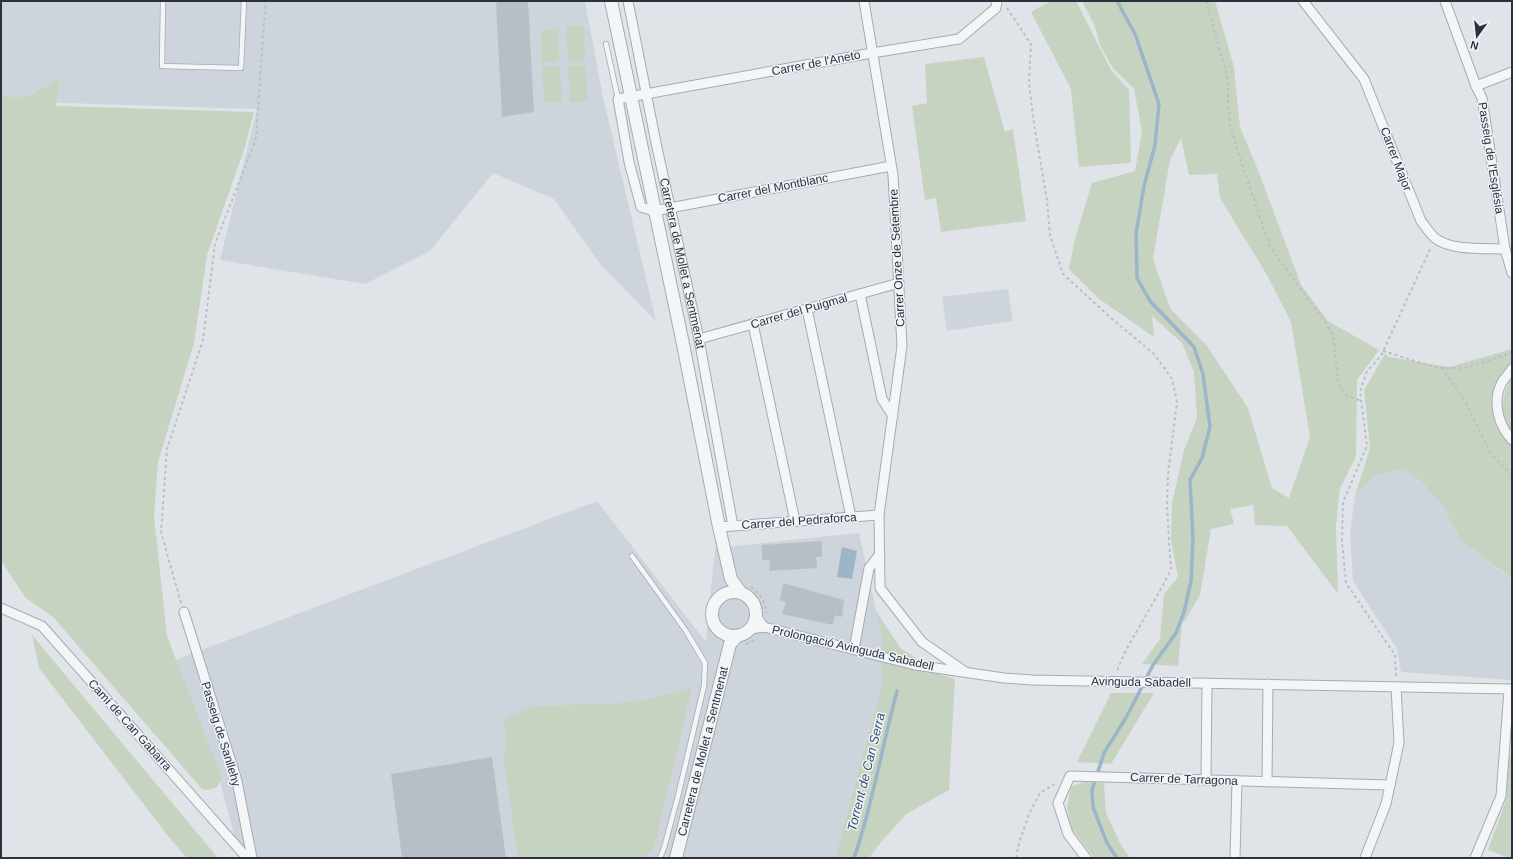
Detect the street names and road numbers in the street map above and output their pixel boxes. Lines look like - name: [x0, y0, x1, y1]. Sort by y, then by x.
- street label: Carrer de l'Aneto: [770, 47, 862, 78]
- street label: Passeig de l'Església: [1475, 101, 1507, 215]
- street label: Carrer Major: [1377, 125, 1415, 193]
- street label: Carrer del Montblanc: [717, 170, 829, 206]
- street label: Carretera de Mollet a Sentmenat: [657, 177, 708, 351]
- street label: Carrer Onze de Setembre: [886, 188, 908, 327]
- street label: Carrer del Puigmal: [749, 290, 849, 332]
- street label: Carrer del Pedraforca: [741, 510, 857, 532]
- street label: Prolongació Avinguda Sabadell: [771, 623, 935, 673]
- street label: Carretera de Mollet a Sentmenat: [675, 664, 731, 838]
- street label: Avinguda Sabadell: [1091, 674, 1191, 690]
- street label: Camí de Can Gabarra: [85, 676, 175, 774]
- street label: Passeig de Sanllehy: [198, 680, 244, 788]
- street label: Carrer de Tarragona: [1130, 770, 1238, 788]

